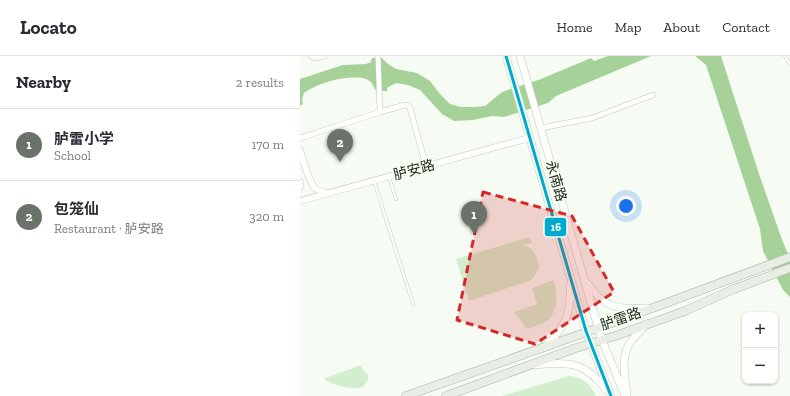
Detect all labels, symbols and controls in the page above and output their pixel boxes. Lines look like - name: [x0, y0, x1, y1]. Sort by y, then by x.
- text: Locato: [20, 16, 77, 39]
- text: Home: [557, 19, 593, 36]
- text: Map: [615, 19, 641, 36]
- text: About: [663, 19, 700, 36]
- text: Contact: [722, 19, 770, 36]
- text: Nearby: [16, 72, 71, 92]
- text: 2 results: [236, 75, 284, 90]
- pin: 2: [327, 129, 353, 162]
- text: 胪雷小学: [54, 130, 114, 148]
- text: 1: [26, 137, 32, 152]
- text: 170 m: [251, 137, 284, 152]
- text: School: [54, 148, 91, 163]
- street label: 胪安路: [392, 156, 436, 184]
- street label: 永南路: [542, 158, 570, 204]
- your location: [616, 196, 636, 216]
- text: 包笼仙: [54, 200, 99, 218]
- pin: 1: [461, 201, 487, 234]
- text: 2: [26, 209, 32, 224]
- text: 320 m: [249, 209, 284, 224]
- line badge: 16: [544, 217, 567, 237]
- text: Restaurant · 胪安路: [54, 221, 164, 236]
- text: 16: [551, 221, 561, 234]
- street label: 胪雷路: [598, 304, 644, 334]
- map controls: [742, 312, 778, 384]
- button: +: [742, 312, 778, 348]
- button: −: [742, 348, 778, 384]

